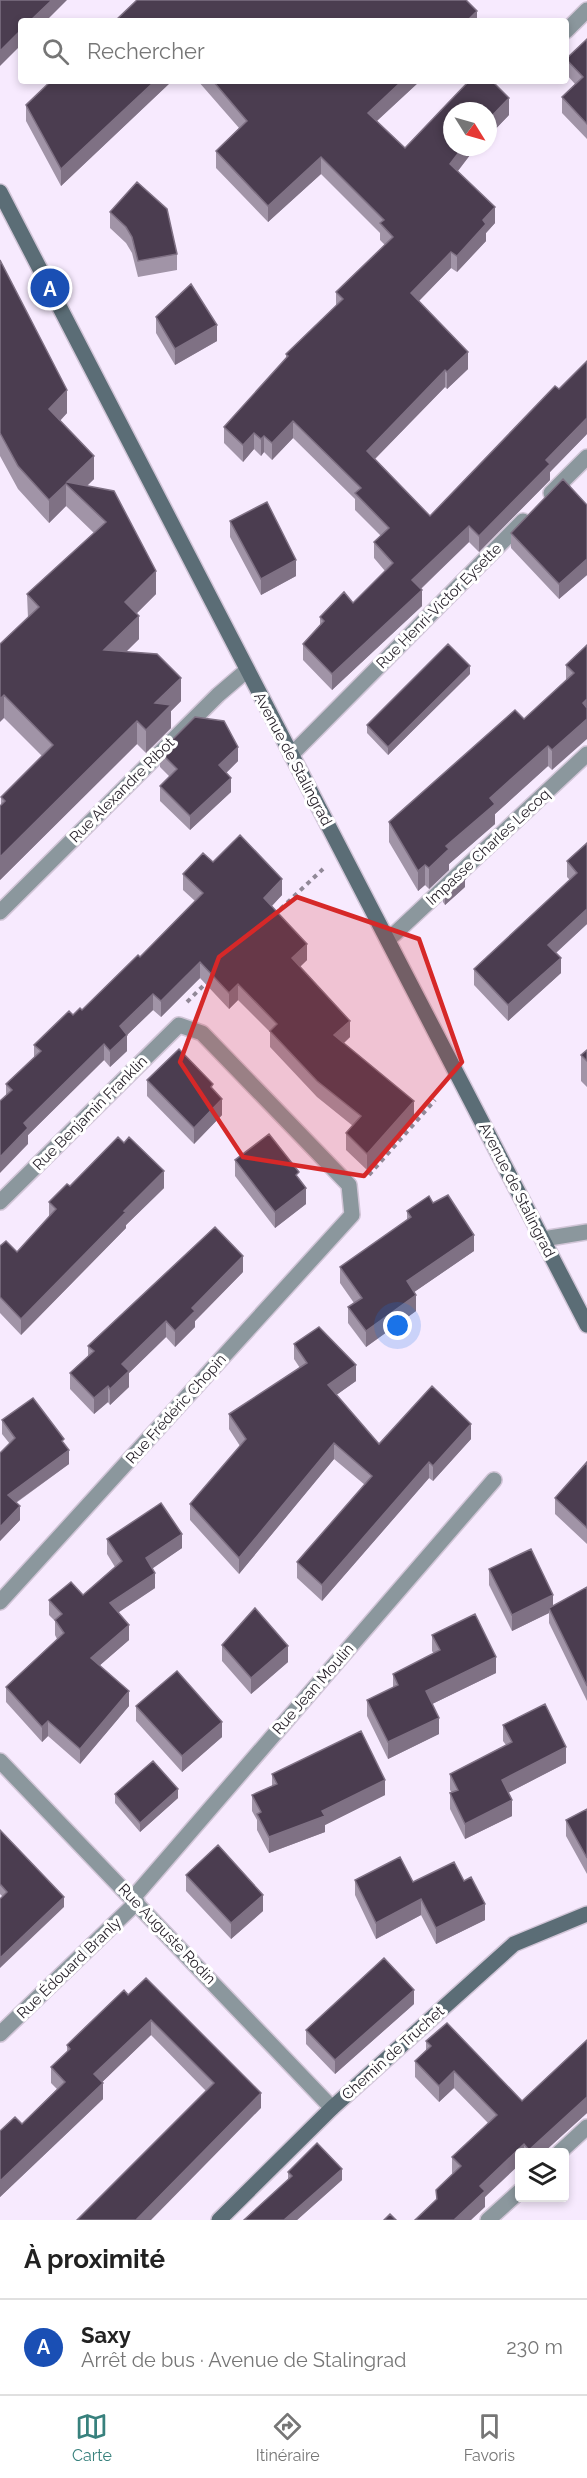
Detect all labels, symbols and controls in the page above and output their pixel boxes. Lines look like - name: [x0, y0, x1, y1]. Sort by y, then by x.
- search box: [18, 18, 569, 84]
- icon: search: [39, 35, 72, 68]
- text: Rechercher: [87, 38, 205, 64]
- north arrow: [443, 102, 497, 156]
- pin: A: [31, 266, 70, 310]
- street label: Rue Henri-Victor Eysette: [373, 539, 506, 672]
- street label: Avenue de Stalingrad: [250, 689, 336, 829]
- street label: Rue Alexandre Ribot: [66, 734, 178, 846]
- street label: Impasse Charles Lecoq: [423, 785, 553, 909]
- street label: Rue Benjamin Franklin: [29, 1052, 151, 1174]
- street label: Avenue de Stalingrad: [475, 1120, 559, 1260]
- your location: [383, 1311, 412, 1340]
- street label: Rue Frédéric Chopin: [122, 1350, 230, 1468]
- street label: Rue Jean Moulin: [269, 1640, 357, 1738]
- street label: Rue Auguste Rodin: [115, 1880, 219, 1988]
- street label: Rue Édouard Branly: [13, 1914, 125, 2022]
- street label: Chemin de Truchet: [338, 2002, 448, 2104]
- map controls: [515, 2148, 569, 2202]
- button: layers: [515, 2148, 569, 2202]
- text: À proximité: [24, 2244, 165, 2274]
- text: Saxy: [81, 2322, 131, 2348]
- text: A: [37, 2335, 50, 2359]
- text: 230 m: [506, 2335, 563, 2359]
- text: Arrêt de bus · Avenue de Stalingrad: [81, 2348, 406, 2372]
- tab: Carte: [72, 2410, 112, 2465]
- tab: Itinéraire: [256, 2410, 320, 2465]
- tab: Favoris: [464, 2410, 515, 2465]

